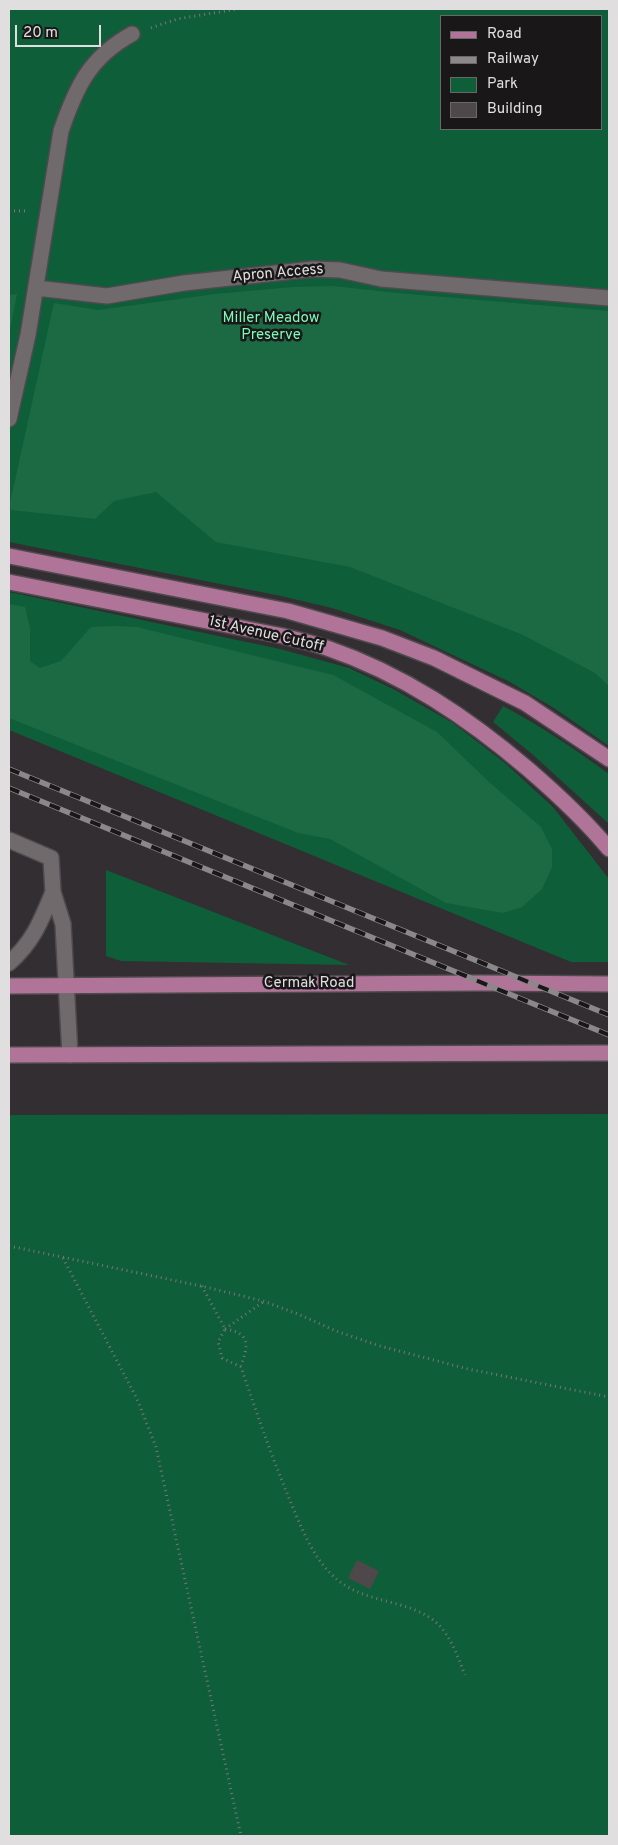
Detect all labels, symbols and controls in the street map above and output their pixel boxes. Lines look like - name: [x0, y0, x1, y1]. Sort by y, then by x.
- scale bar: [18, 15, 104, 47]
- legend: [440, 15, 603, 130]
- text: 20 m: [23, 24, 58, 43]
- text: Road: [487, 25, 522, 44]
- text: Railway: [487, 50, 539, 69]
- text: Park: [487, 75, 518, 94]
- text: Building: [487, 100, 542, 119]
- street label: Apron Access: [232, 261, 324, 287]
- park label: Miller Meadow Preserve: [223, 310, 319, 345]
- street label: 1st Avenue Cutoff: [207, 613, 325, 657]
- street label: Cermak Road: [264, 975, 354, 993]

